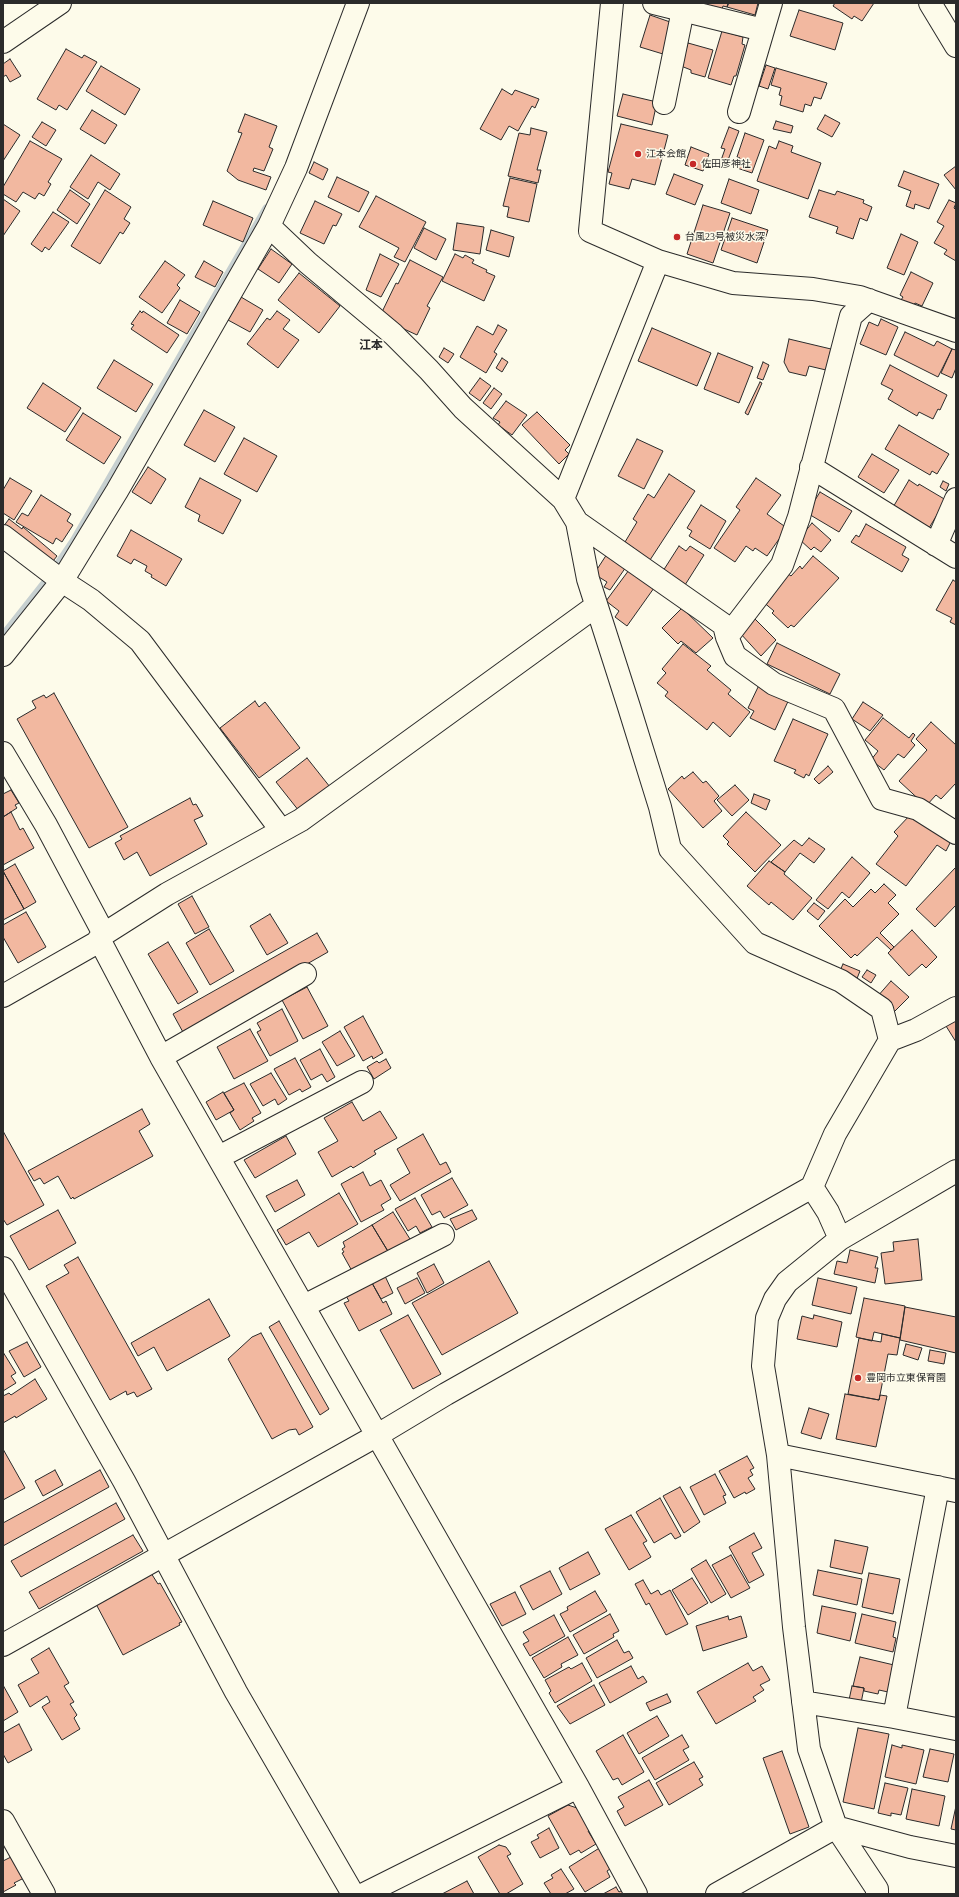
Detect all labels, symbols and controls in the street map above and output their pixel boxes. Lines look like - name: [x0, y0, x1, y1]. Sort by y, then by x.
- place label: 江本会館: [646, 148, 686, 160]
- marker: 江本会館: [633, 149, 643, 159]
- place label: 佐田彦神社: [701, 158, 751, 170]
- marker: 佐田彦神社: [688, 159, 698, 169]
- place label: 台風23号被災水深: [685, 231, 765, 243]
- marker: 台風23号被災水深: [672, 232, 682, 242]
- district label: 江本: [359, 339, 383, 353]
- place label: 豊岡市立東保育園: [866, 1372, 946, 1384]
- marker: 豊岡市立東保育園: [853, 1373, 863, 1383]

